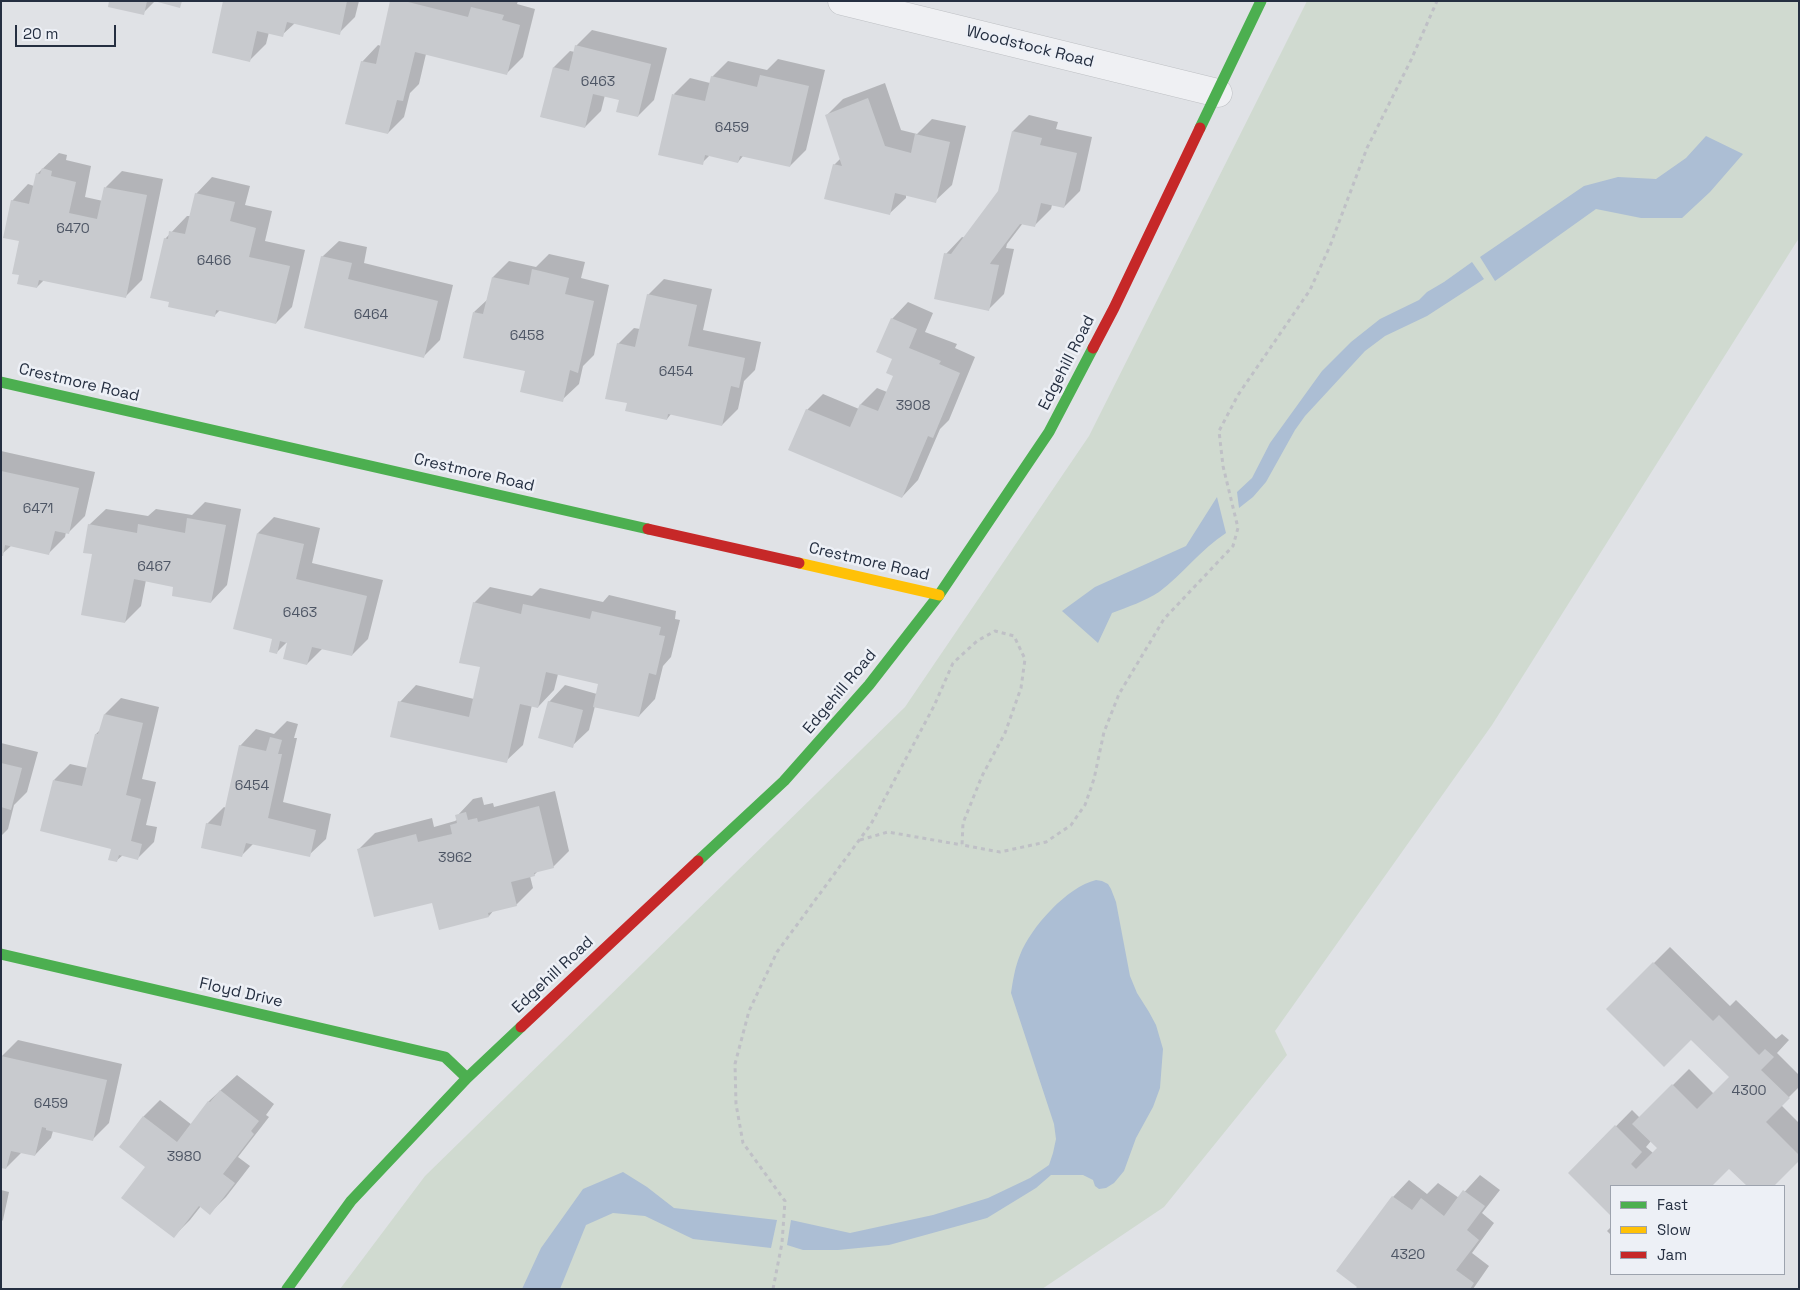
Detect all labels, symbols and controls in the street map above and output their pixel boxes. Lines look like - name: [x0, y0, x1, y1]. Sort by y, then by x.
- scale bar: [18, 15, 119, 47]
- street label: Woodstock Road: [964, 22, 1096, 72]
- text: 20 m: [23, 24, 58, 43]
- house number: 6463: [581, 74, 615, 90]
- house number: 6459: [715, 120, 749, 136]
- house number: 6470: [56, 221, 90, 237]
- house number: 6466: [197, 253, 231, 269]
- house number: 6464: [354, 307, 388, 323]
- street label: Edgehill Road: [1035, 312, 1099, 414]
- house number: 6458: [510, 328, 544, 344]
- street label: Crestmore Road: [17, 360, 141, 406]
- house number: 6454: [659, 364, 693, 380]
- house number: 3908: [896, 398, 930, 414]
- street label: Crestmore Road: [412, 450, 536, 496]
- house number: 6471: [23, 501, 53, 517]
- street label: Crestmore Road: [807, 539, 931, 585]
- house number: 6467: [137, 559, 171, 575]
- house number: 6463: [283, 605, 317, 621]
- street label: Edgehill Road: [799, 646, 881, 738]
- house number: 6454: [235, 778, 269, 794]
- house number: 3962: [438, 850, 472, 866]
- street label: Edgehill Road: [508, 933, 598, 1017]
- street label: Floyd Drive: [197, 974, 285, 1012]
- house number: 4300: [1731, 1083, 1767, 1099]
- house number: 6459: [34, 1096, 68, 1112]
- house number: 3980: [167, 1149, 201, 1165]
- legend: [1610, 1185, 1785, 1275]
- text: Fast: [1657, 1195, 1688, 1214]
- text: Slow: [1657, 1220, 1691, 1239]
- text: Jam: [1657, 1245, 1687, 1264]
- house number: 4320: [1391, 1247, 1425, 1263]

